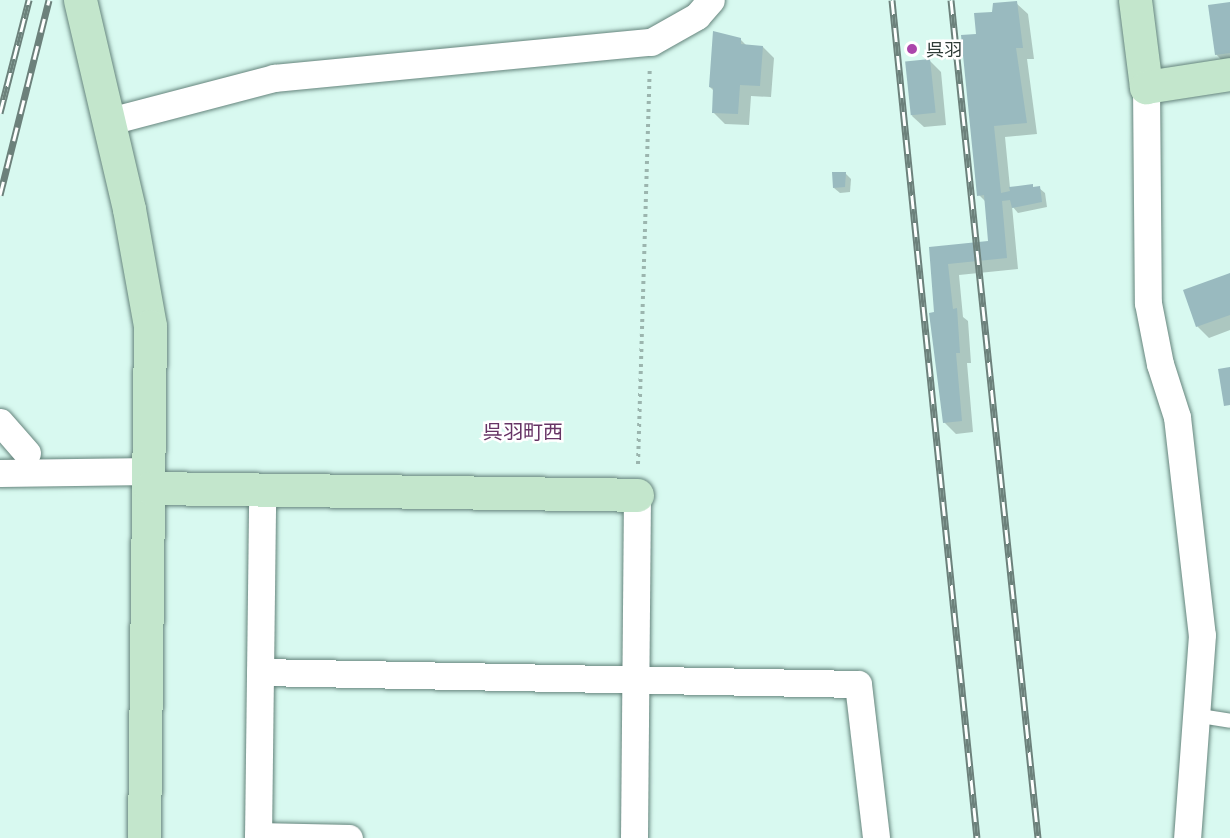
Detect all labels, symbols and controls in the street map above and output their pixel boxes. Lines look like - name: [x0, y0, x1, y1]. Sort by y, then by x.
- place label: 呉羽: [926, 38, 962, 60]
- marker: 呉羽: [903, 40, 921, 58]
- district label: 呉羽町西: [483, 419, 563, 443]

